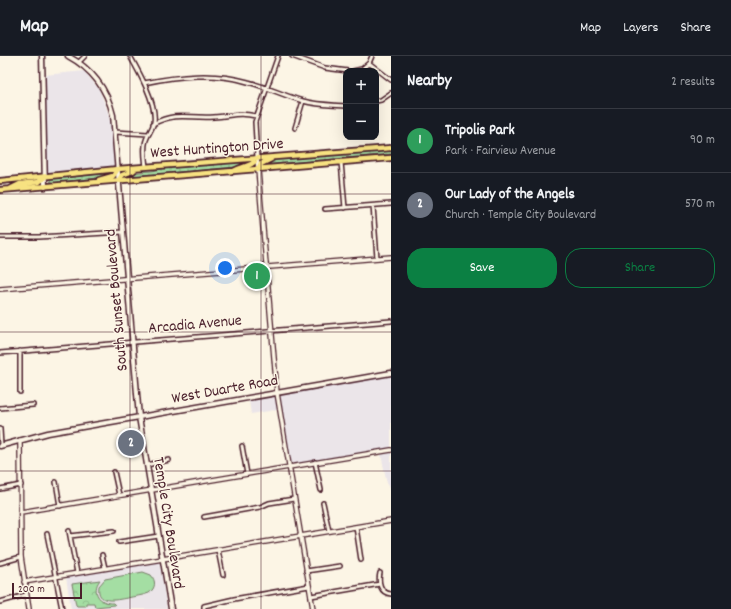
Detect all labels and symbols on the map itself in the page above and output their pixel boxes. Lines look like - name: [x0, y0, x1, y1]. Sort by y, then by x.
- street label: West Huntington Drive: [150, 133, 284, 165]
- street label: South Sunset Boulevard: [99, 228, 135, 372]
- your location: [215, 258, 235, 278]
- pin: 1: [244, 261, 270, 291]
- street label: Arcadia Avenue: [147, 309, 243, 341]
- street label: West Duarte Road: [170, 369, 280, 411]
- pin: 2: [118, 428, 144, 458]
- street label: Temple City Boulevard: [146, 455, 190, 591]
- scale bar: [12, 581, 82, 600]

